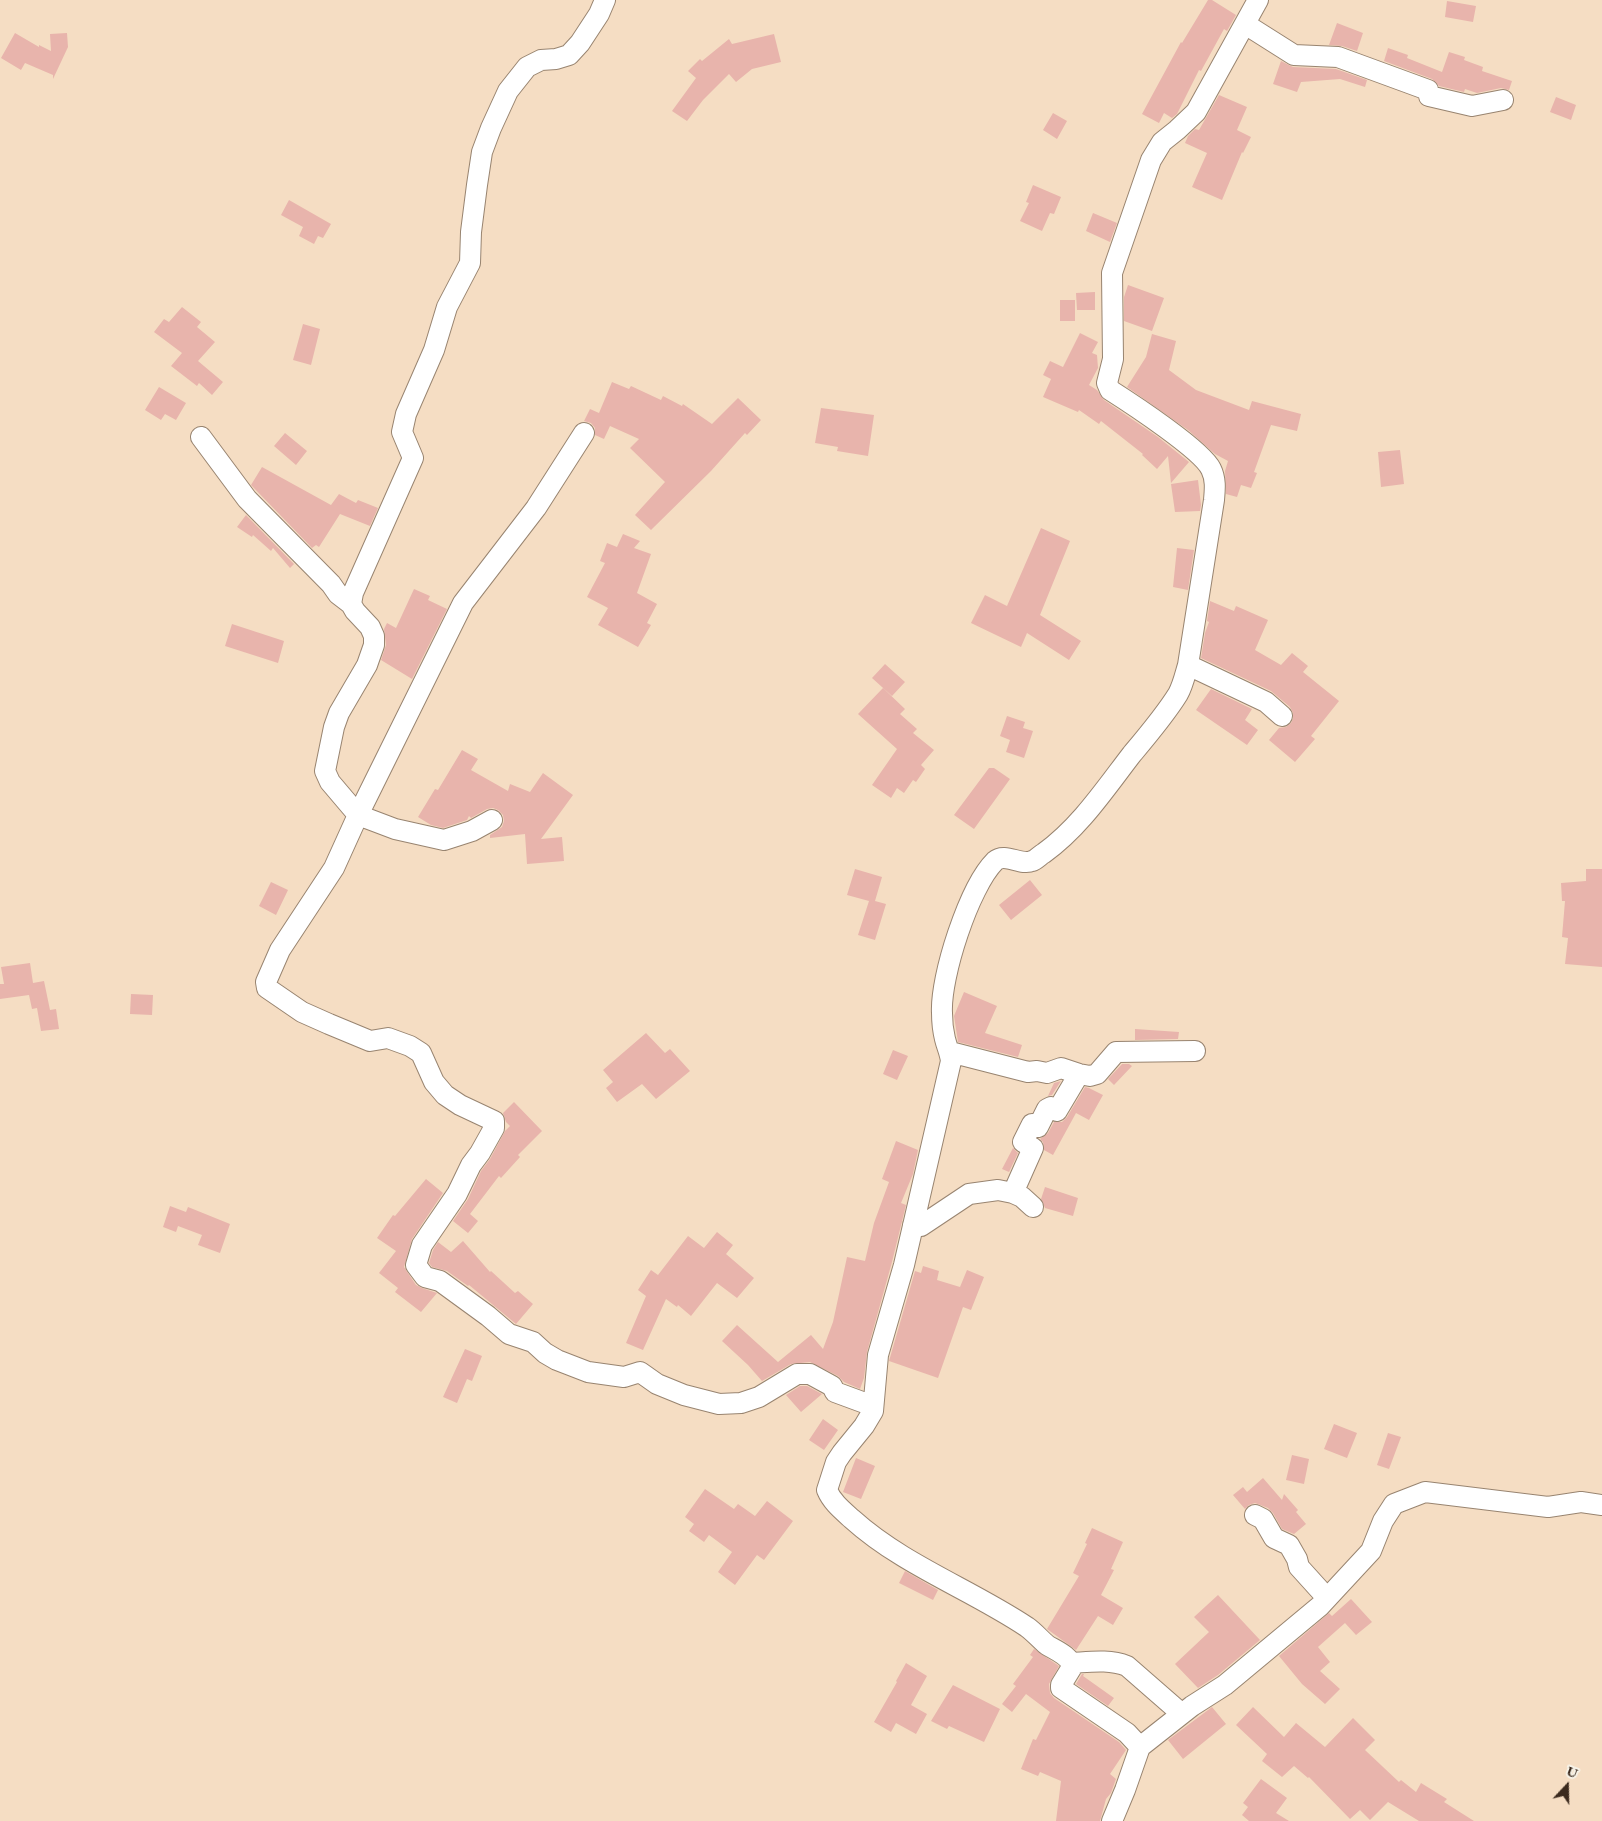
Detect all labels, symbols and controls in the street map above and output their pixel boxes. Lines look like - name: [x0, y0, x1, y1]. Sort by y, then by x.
- north arrow: [1542, 1761, 1592, 1811]
- text: U: [1564, 1762, 1580, 1782]

